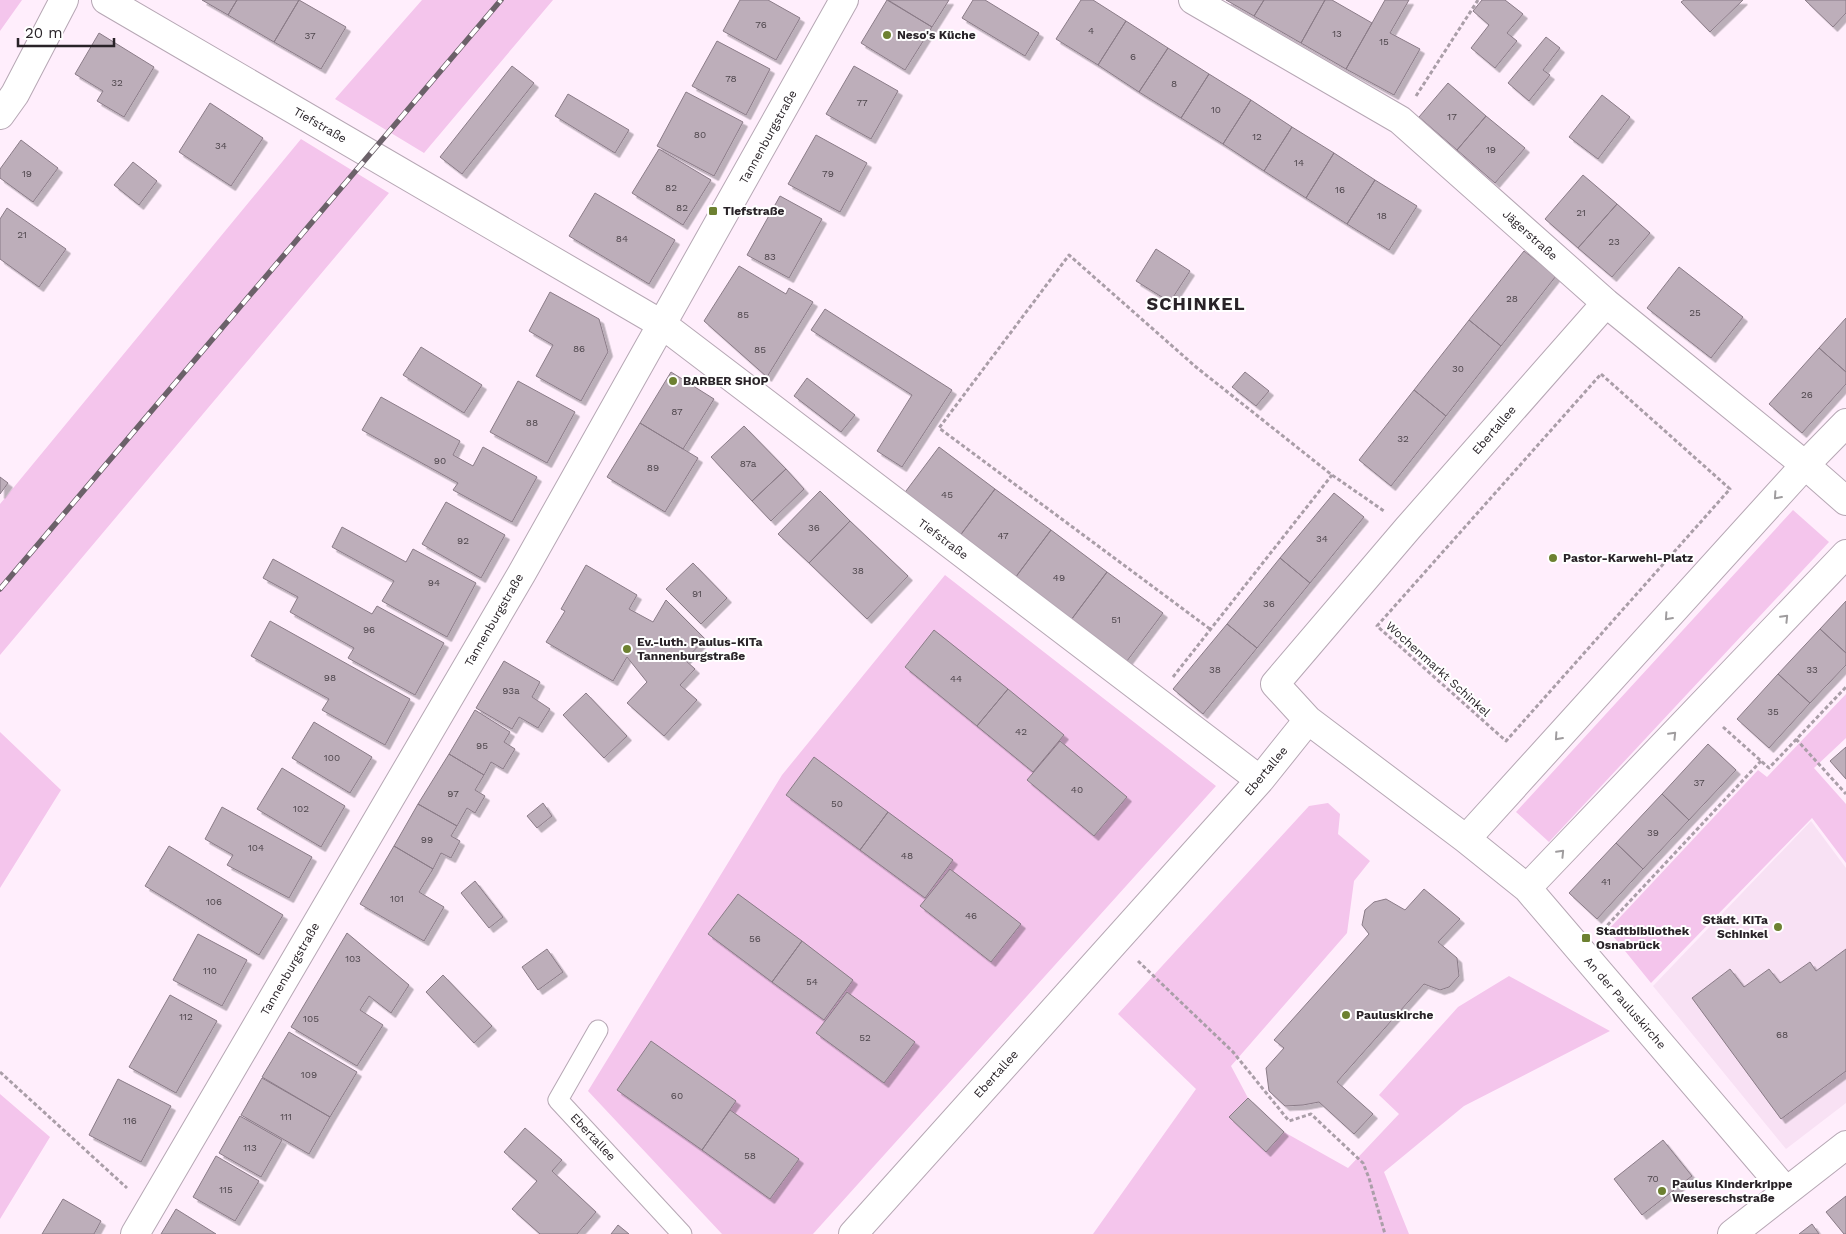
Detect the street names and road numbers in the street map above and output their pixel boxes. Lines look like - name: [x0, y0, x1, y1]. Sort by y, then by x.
- street label: Tannenburgstraße: [736, 88, 800, 186]
- street label: Tiefstraße: [291, 104, 349, 146]
- street label: Jägerstraße: [1500, 207, 1560, 263]
- street label: Ebertallee: [1469, 403, 1519, 457]
- street label: Tiefstraße: [915, 516, 971, 562]
- street label: Tannenburgstraße: [462, 571, 526, 669]
- street label: Wochenmarkt Schinkel: [1383, 618, 1493, 720]
- street label: Ebertallee: [1241, 744, 1291, 798]
- street label: Tannenburgstraße: [258, 920, 322, 1018]
- street label: An der Pauluskirche: [1581, 954, 1669, 1052]
- street label: Ebertallee: [971, 1047, 1021, 1101]
- street label: Ebertallee: [568, 1110, 619, 1164]

